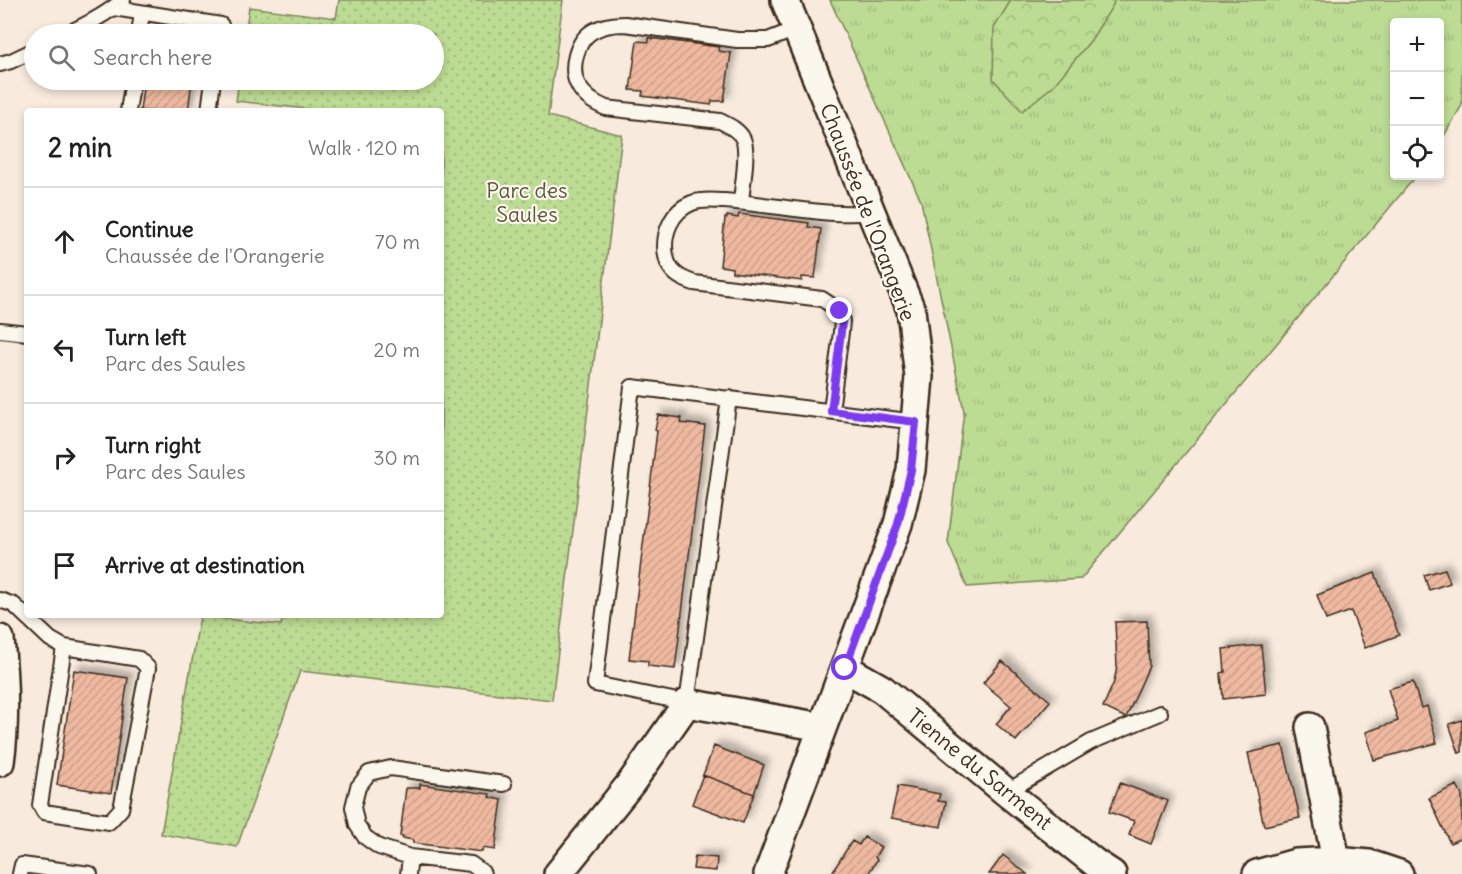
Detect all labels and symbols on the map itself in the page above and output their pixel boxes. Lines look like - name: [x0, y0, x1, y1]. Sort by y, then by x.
- street label: Chaussée de l'Orangerie: [814, 100, 922, 324]
- park label: Parc des Saules: [486, 177, 568, 228]
- route end: [826, 297, 852, 323]
- route start: [831, 654, 857, 680]
- street label: Tienne du Sarment: [902, 702, 1058, 836]

